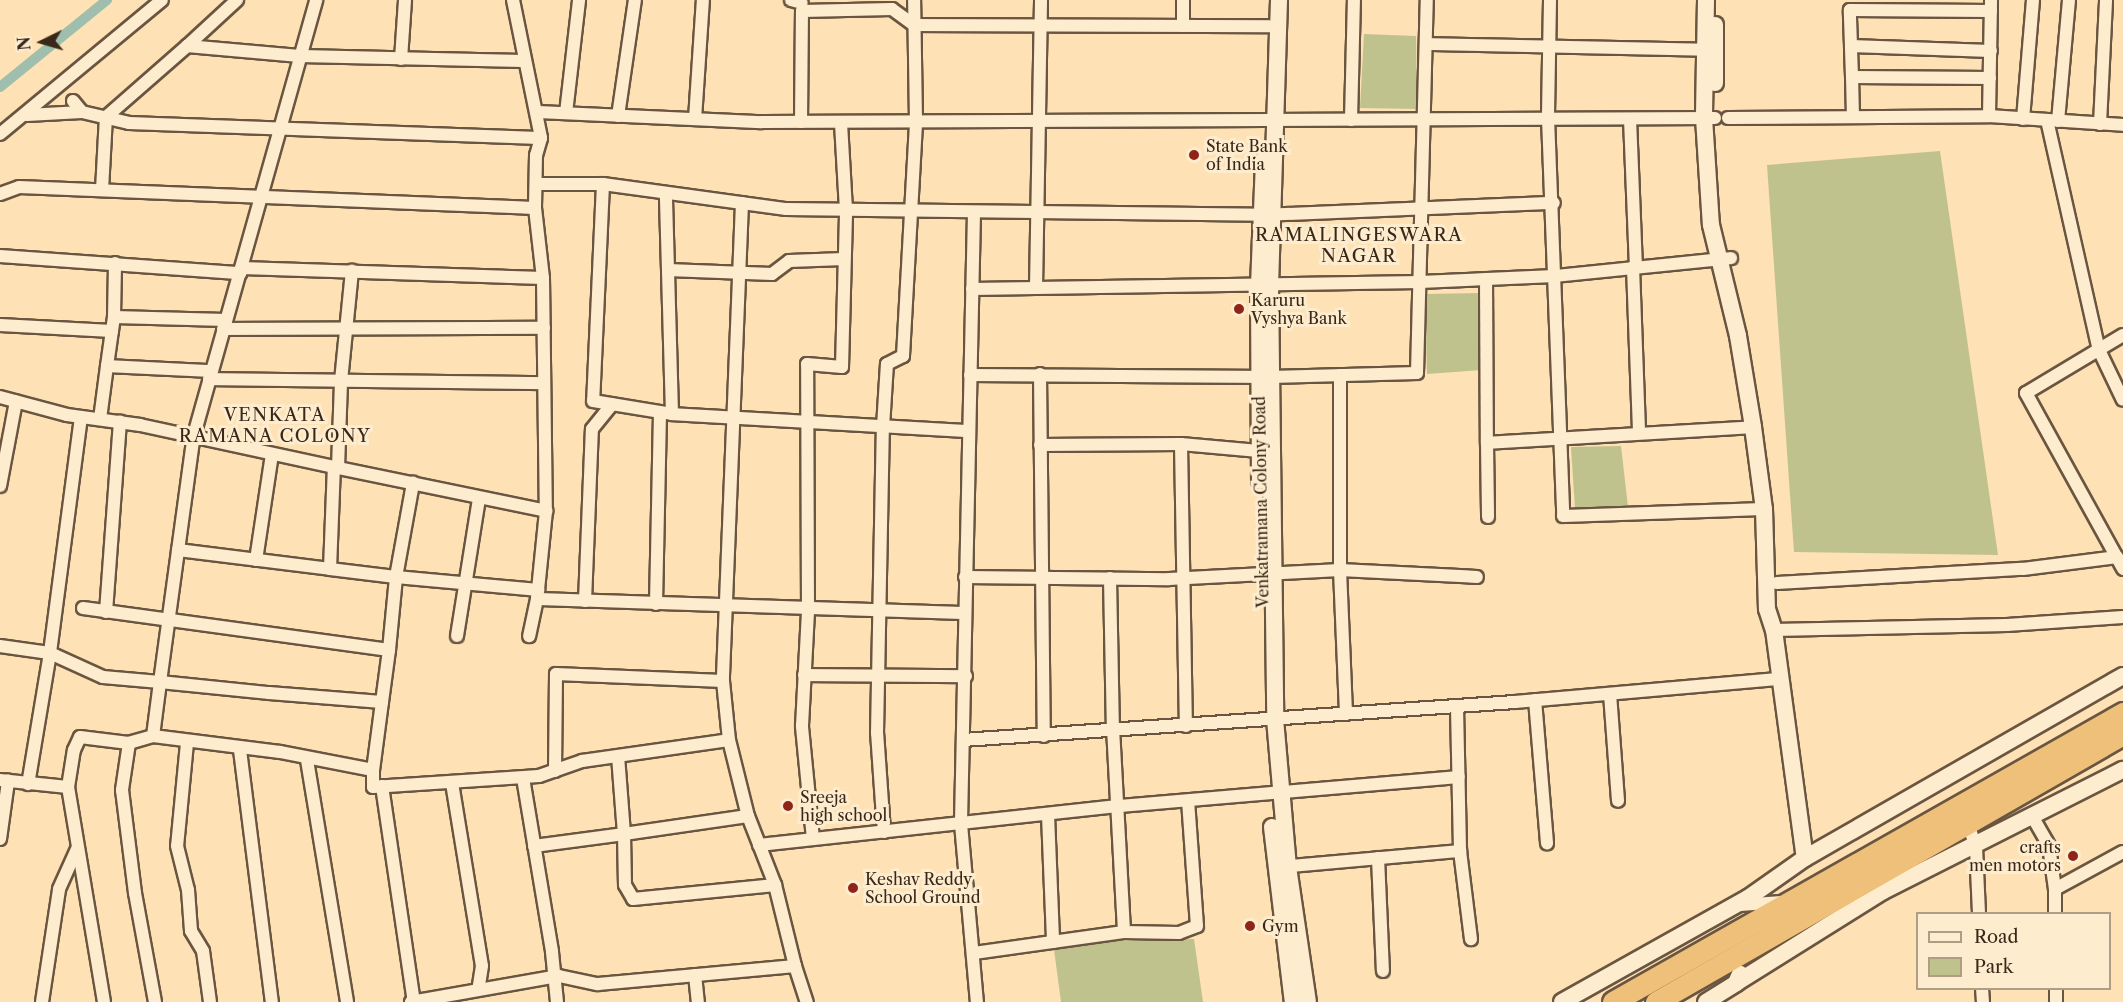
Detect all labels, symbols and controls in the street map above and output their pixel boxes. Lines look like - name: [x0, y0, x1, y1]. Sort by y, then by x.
- north arrow: [12, 12, 72, 72]
- text: N: [14, 36, 35, 51]
- place label: State Bank of India: [1206, 136, 1287, 174]
- marker: State Bank of India: [1187, 148, 1201, 162]
- district label: RAMALINGESWARA NAGAR: [1255, 225, 1463, 268]
- place label: Karuru Vyshya Bank: [1251, 290, 1347, 328]
- marker: Karuru Vyshya Bank: [1232, 302, 1246, 316]
- street label: Venkatramana Colony Road: [1250, 396, 1272, 608]
- district label: VENKATA RAMANA COLONY: [178, 405, 372, 448]
- place label: Sreeja high school: [800, 787, 887, 825]
- marker: Sreeja high school: [781, 799, 795, 813]
- place label: crafts men motors: [1969, 837, 2061, 875]
- marker: crafts men motors: [2066, 849, 2080, 863]
- place label: Keshav Reddy School Ground: [865, 869, 980, 907]
- marker: Keshav Reddy School Ground: [846, 881, 860, 895]
- legend: [1916, 912, 2111, 990]
- place label: Gym: [1262, 916, 1299, 936]
- marker: Gym: [1243, 919, 1257, 933]
- text: Road: [1974, 926, 2019, 948]
- text: Park: [1974, 956, 2013, 978]

